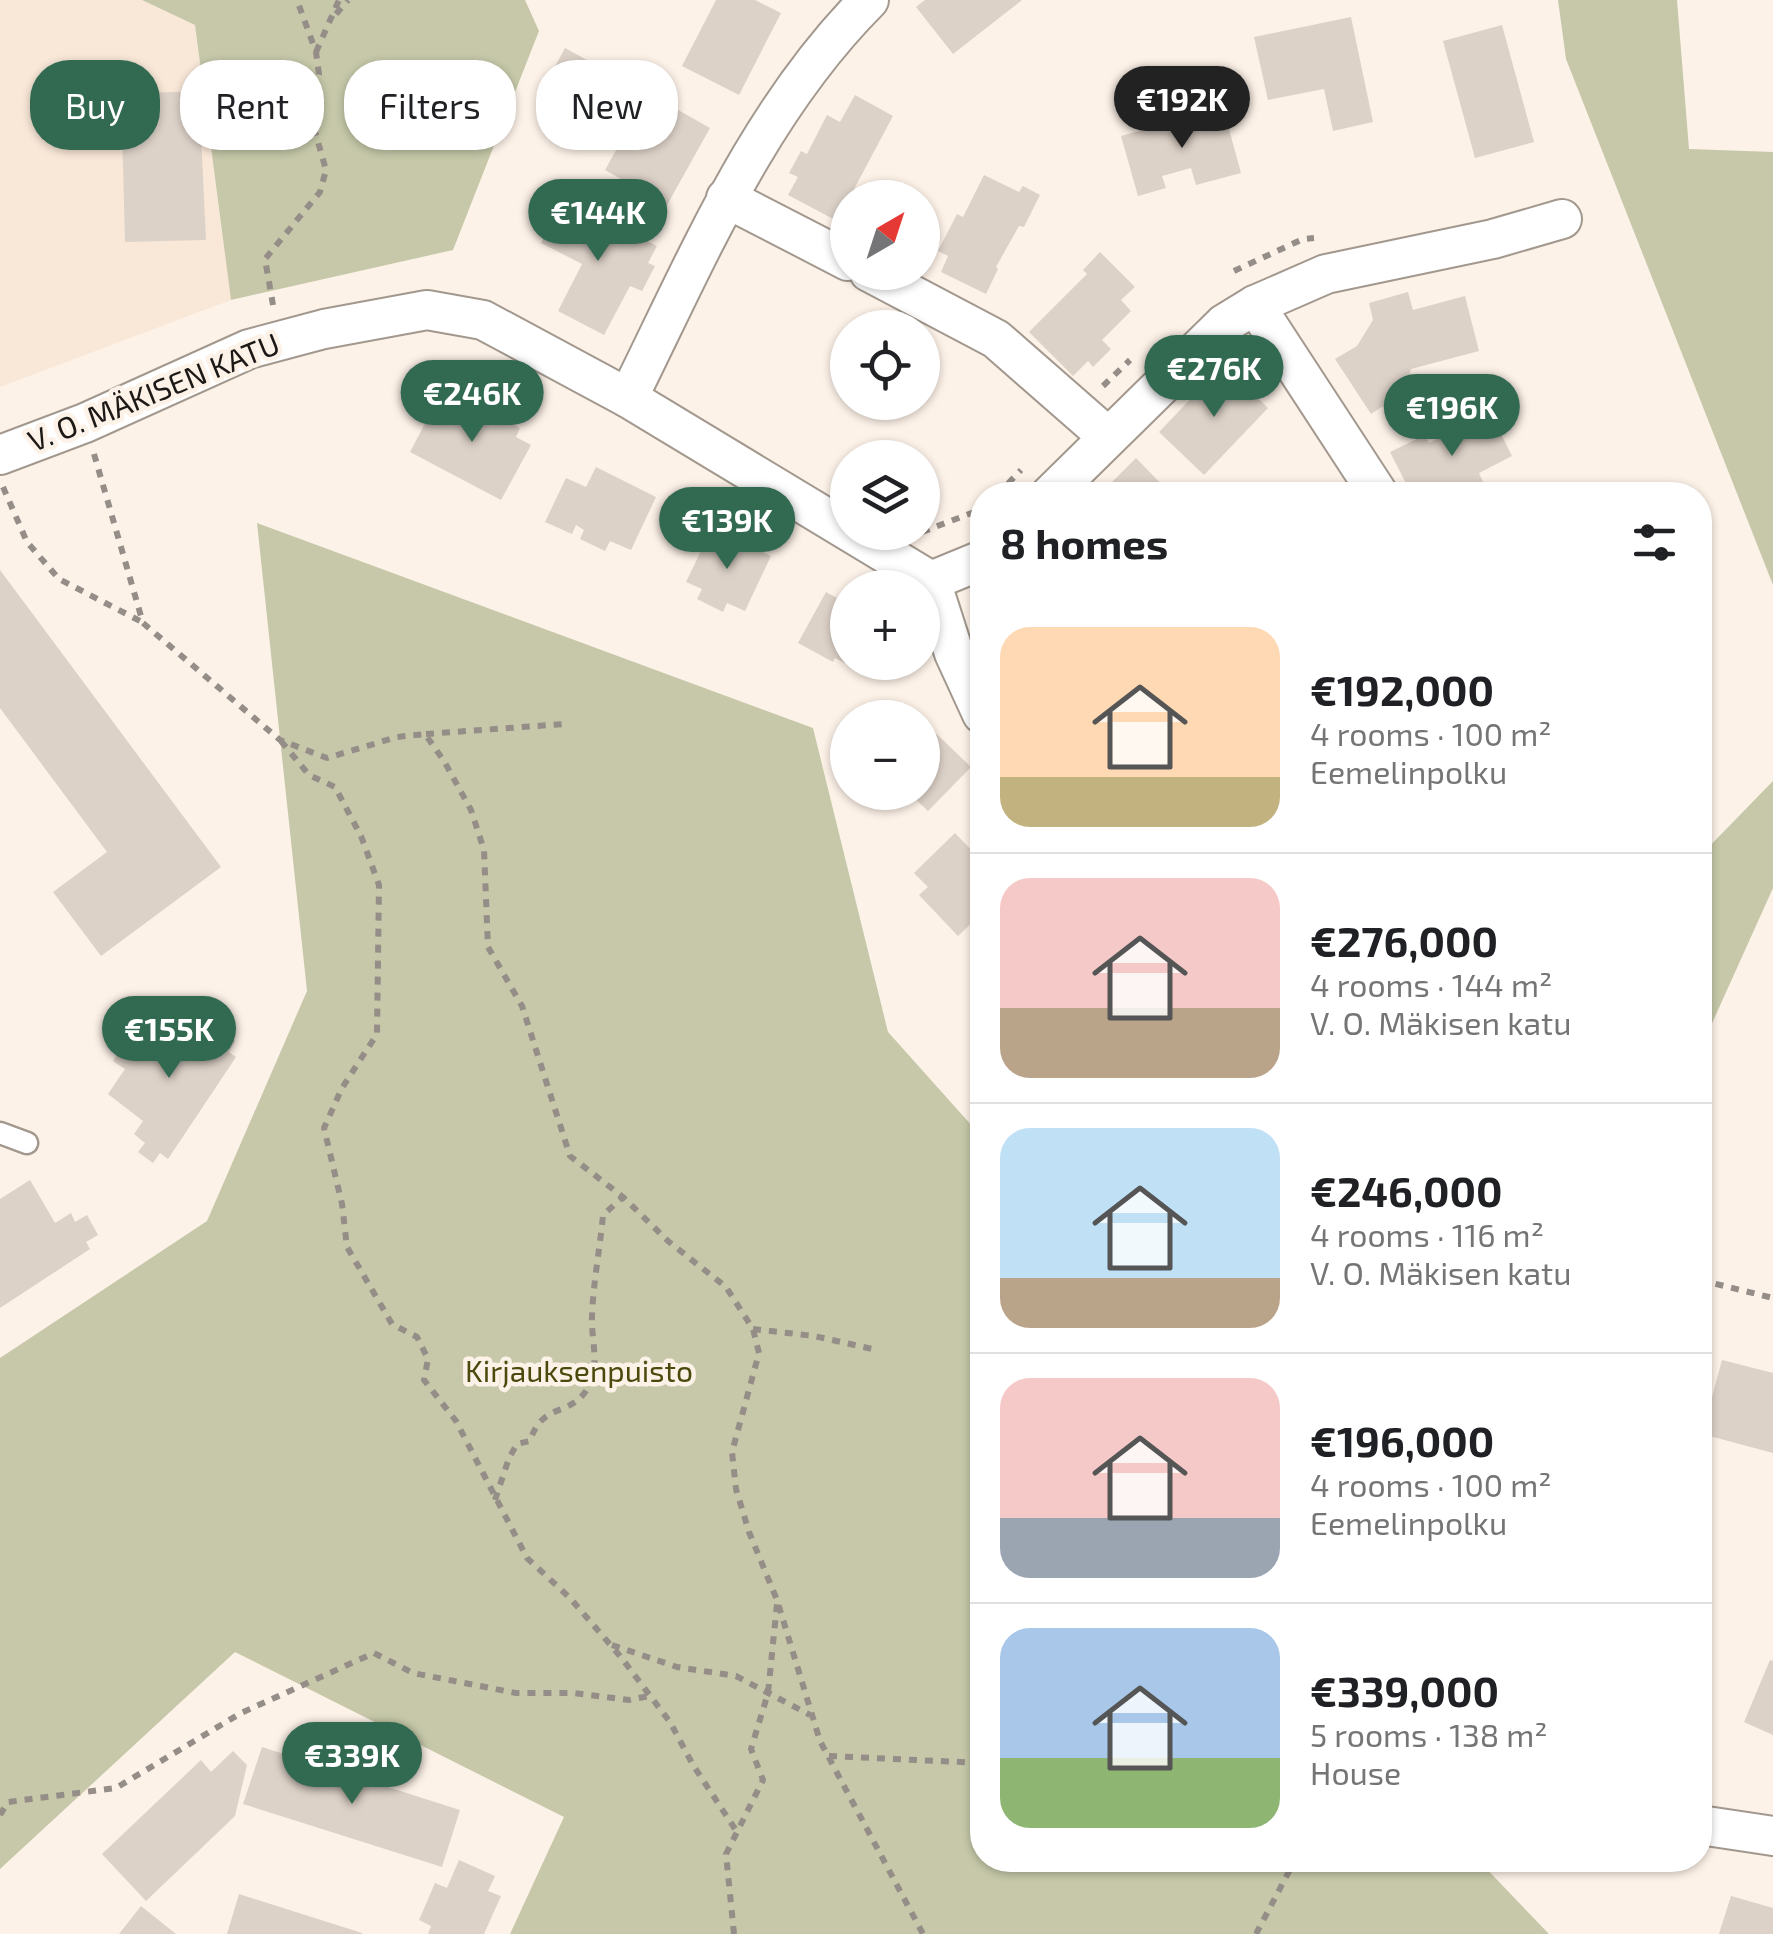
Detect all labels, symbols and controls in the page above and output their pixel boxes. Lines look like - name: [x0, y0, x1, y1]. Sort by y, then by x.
- chip: Buy: [30, 60, 160, 150]
- chip: Rent: [180, 60, 324, 150]
- chip: Filters: [344, 60, 516, 150]
- chip: New: [536, 60, 678, 150]
- pin: €192K: [1112, 66, 1252, 151]
- text: €192K: [1136, 79, 1228, 117]
- pin: €144K: [528, 179, 668, 264]
- north arrow: [830, 180, 940, 290]
- map controls: [830, 180, 940, 810]
- text: €144K: [550, 192, 646, 230]
- button: locate: [830, 310, 940, 420]
- street label: V. O. MÄKISEN KATU: [22, 324, 284, 458]
- pin: €276K: [1144, 335, 1284, 420]
- text: €276K: [1166, 348, 1262, 386]
- pin: €246K: [402, 360, 542, 445]
- text: €246K: [423, 373, 521, 411]
- pin: €196K: [1382, 374, 1522, 459]
- text: €196K: [1406, 387, 1498, 425]
- button: layers: [830, 440, 940, 550]
- pin: €139K: [657, 487, 797, 572]
- text: €139K: [681, 500, 773, 538]
- icon: filters: [1627, 515, 1682, 570]
- text: 8 homes: [1000, 517, 1168, 567]
- button: +: [830, 570, 940, 680]
- text: €192,000: [1310, 664, 1494, 714]
- icon: home: [1080, 667, 1200, 787]
- button: −: [830, 700, 940, 810]
- text: 4 rooms · 100 m²: [1310, 714, 1551, 752]
- text: Eemelinpolku: [1310, 752, 1507, 790]
- text: €276,000: [1310, 915, 1498, 965]
- icon: home: [1080, 918, 1200, 1038]
- text: 4 rooms · 144 m²: [1310, 965, 1552, 1003]
- pin: €155K: [99, 996, 239, 1081]
- text: V. O. Mäkisen katu: [1310, 1003, 1572, 1041]
- text: €155K: [124, 1009, 214, 1047]
- text: €246,000: [1310, 1165, 1503, 1215]
- icon: home: [1080, 1168, 1200, 1288]
- text: 4 rooms · 116 m²: [1310, 1215, 1544, 1253]
- text: V. O. Mäkisen katu: [1310, 1253, 1572, 1291]
- park label: Kirjauksenpuisto: [465, 1352, 693, 1388]
- text: €196,000: [1310, 1415, 1494, 1465]
- icon: home: [1080, 1418, 1200, 1538]
- text: 4 rooms · 100 m²: [1310, 1465, 1551, 1503]
- text: Eemelinpolku: [1310, 1503, 1507, 1541]
- text: €339,000: [1310, 1665, 1499, 1715]
- icon: home: [1080, 1668, 1200, 1788]
- text: 5 rooms · 138 m²: [1310, 1715, 1548, 1753]
- pin: €339K: [282, 1722, 422, 1807]
- text: €339K: [304, 1735, 400, 1773]
- text: House: [1310, 1753, 1401, 1791]

